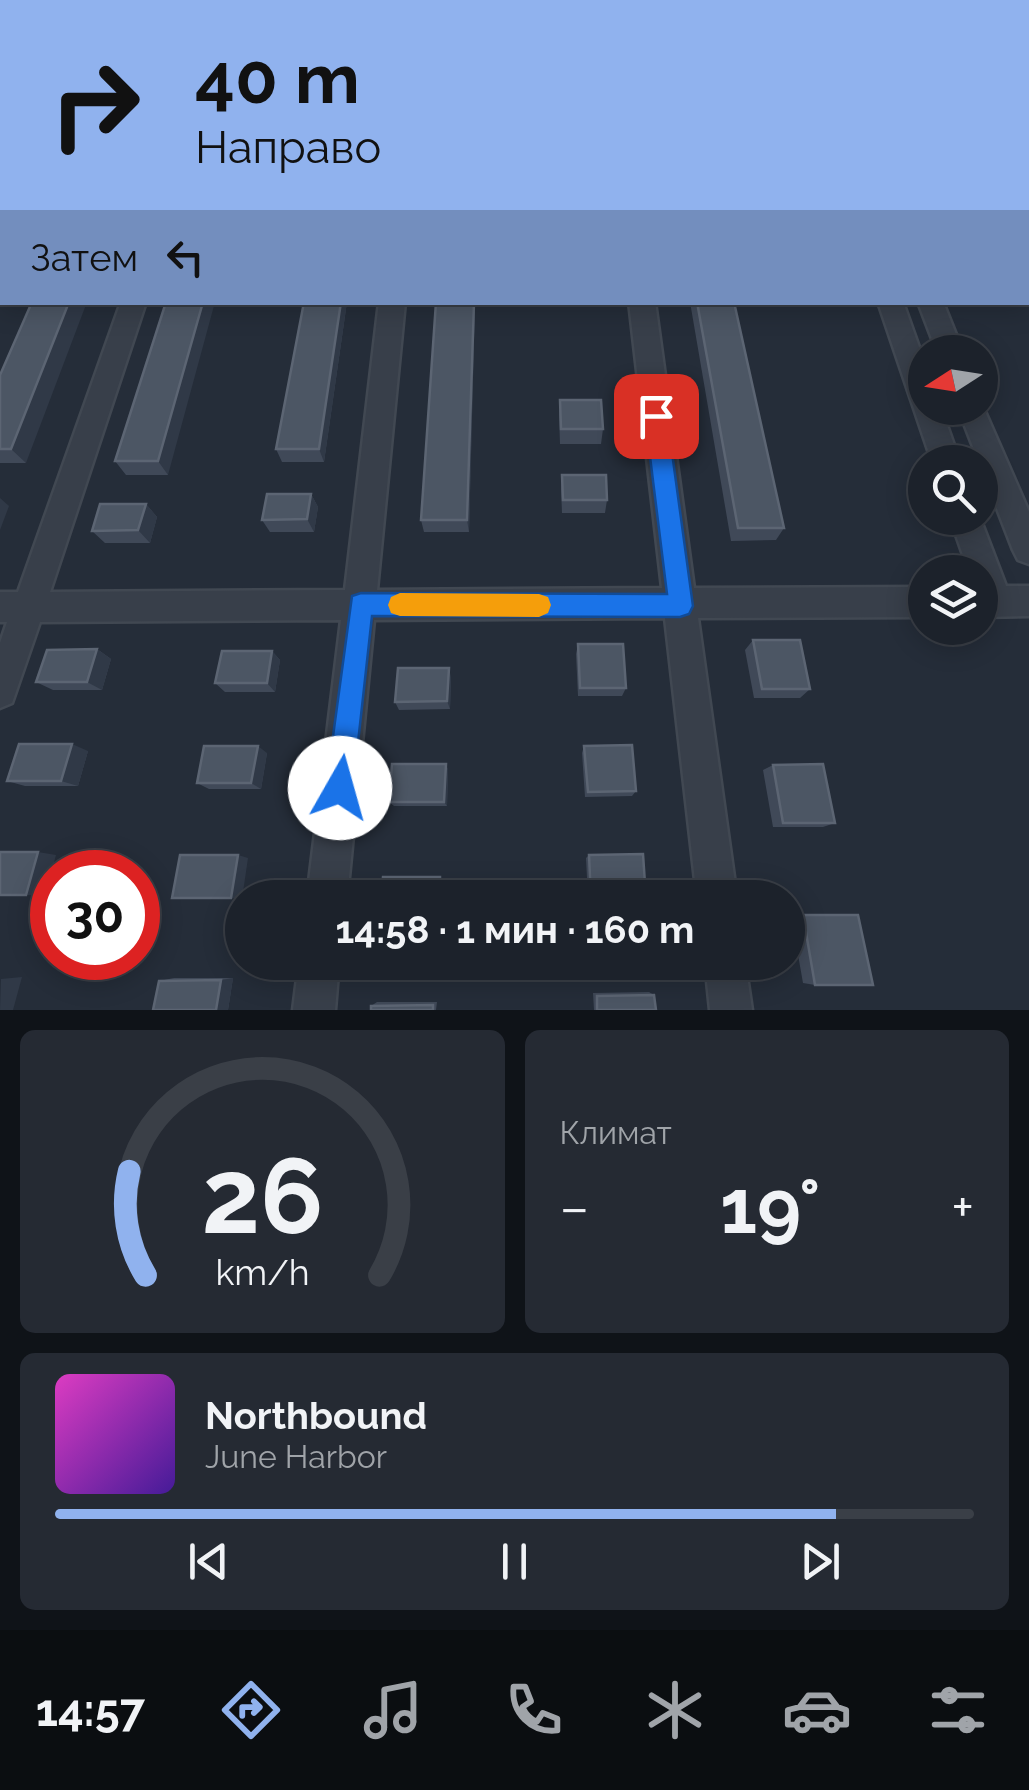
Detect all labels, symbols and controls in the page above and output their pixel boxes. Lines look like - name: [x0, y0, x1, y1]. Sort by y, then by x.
- text: 40 m: [195, 37, 360, 119]
- icon: right: [30, 40, 160, 170]
- text: Направо: [195, 121, 381, 174]
- icon: left: [158, 230, 213, 285]
- text: Затем: [30, 235, 138, 280]
- north arrow: [908, 335, 998, 425]
- map controls: [908, 335, 998, 645]
- pin: [614, 374, 699, 459]
- icon: arrive: [629, 389, 684, 444]
- button: search: [908, 445, 998, 535]
- button: layers: [908, 555, 998, 645]
- position arrow: [288, 736, 392, 840]
- speed limit sign: 30: [30, 850, 160, 980]
- text: 14:58 · 1 мин · 160 m: [336, 907, 694, 952]
- text: Климат: [560, 1114, 672, 1151]
- text: 26: [201, 1135, 323, 1257]
- text: 19°: [720, 1162, 820, 1251]
- text: −: [560, 1175, 589, 1240]
- text: +: [951, 1175, 974, 1240]
- text: km/h: [215, 1251, 309, 1293]
- text: Northbound: [205, 1393, 427, 1438]
- text: June Harbor: [205, 1438, 387, 1475]
- icon: previous: [181, 1534, 236, 1589]
- icon: pause: [487, 1534, 542, 1589]
- icon: next: [793, 1534, 848, 1589]
- icon: directions: [216, 1675, 286, 1745]
- icon: music: [358, 1675, 428, 1745]
- icon: phone: [499, 1675, 569, 1745]
- icon: climate: [640, 1675, 710, 1745]
- icon: car: [782, 1675, 852, 1745]
- icon: filters: [923, 1675, 993, 1745]
- text: 14:57: [36, 1684, 145, 1737]

